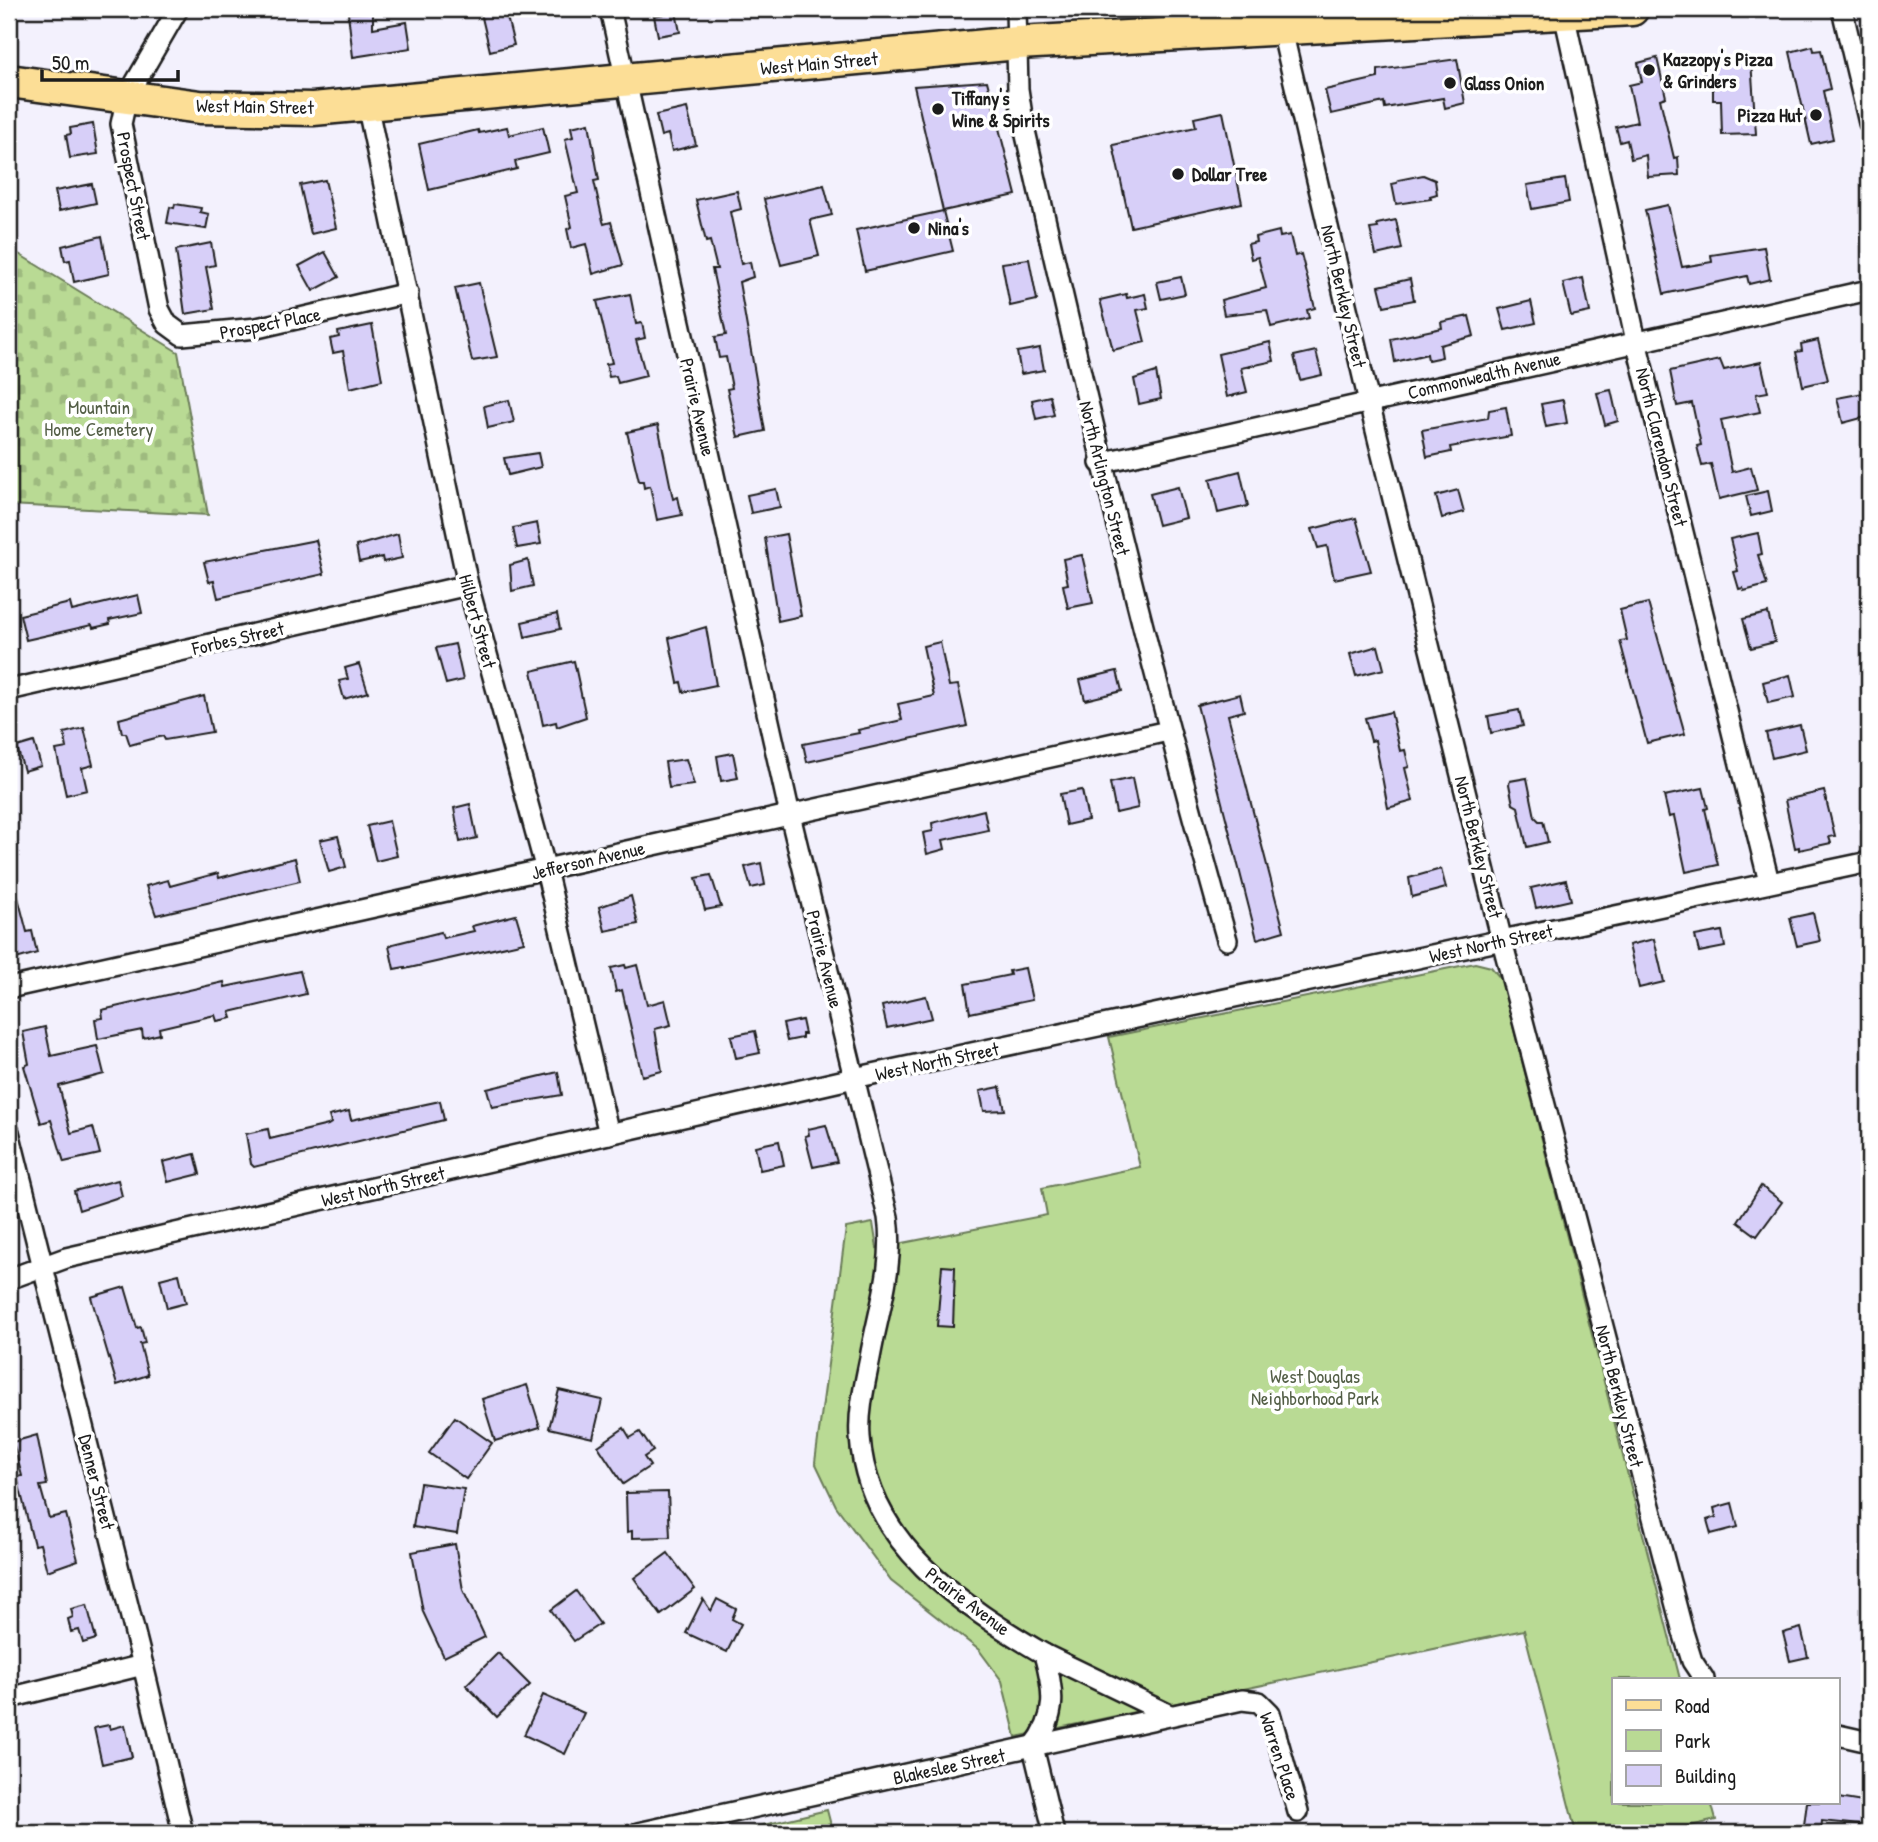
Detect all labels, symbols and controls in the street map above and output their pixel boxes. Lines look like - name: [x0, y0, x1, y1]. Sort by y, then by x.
- scale bar: [42, 38, 178, 82]
- street label: West Main Street: [759, 45, 879, 81]
- place label: Kazzopy's Pizza & Grinders: [1663, 46, 1773, 94]
- text: 50 m: [52, 48, 89, 77]
- marker: Kazzopy's Pizza & Grinders: [1641, 62, 1657, 78]
- place label: Glass Onion: [1464, 70, 1545, 96]
- marker: Glass Onion: [1442, 75, 1458, 91]
- place label: Tiffany's Wine & Spirits: [951, 85, 1050, 134]
- street label: West Main Street: [196, 92, 315, 120]
- marker: Tiffany's Wine & Spirits: [930, 101, 946, 117]
- place label: Pizza Hut: [1737, 102, 1803, 128]
- marker: Pizza Hut: [1808, 107, 1824, 123]
- street label: Prospect Street: [111, 130, 157, 243]
- place label: Dollar Tree: [1192, 161, 1268, 187]
- marker: Dollar Tree: [1170, 166, 1186, 182]
- place label: Nina's: [928, 215, 970, 241]
- marker: Nina's: [906, 220, 922, 236]
- street label: North Berkley Street: [1315, 222, 1373, 370]
- street label: Prospect Place: [217, 300, 323, 345]
- street label: Commonwealth Avenue: [1405, 345, 1563, 405]
- street label: Prairie Avenue: [674, 355, 722, 459]
- street label: North Clarendon Street: [1630, 365, 1694, 529]
- park label: Mountain Home Cemetery: [44, 394, 154, 442]
- street label: North Arlington Street: [1073, 398, 1137, 558]
- street label: Hilbert Street: [453, 571, 503, 671]
- street label: Forbes Street: [189, 615, 287, 661]
- street label: North Berkley Street: [1449, 773, 1509, 921]
- street label: Jefferson Avenue: [529, 834, 648, 886]
- street label: Prairie Avenue: [800, 907, 850, 1011]
- street label: West North Street: [1427, 917, 1556, 969]
- street label: West North Street: [873, 1035, 1002, 1087]
- street label: West North Street: [319, 1159, 448, 1213]
- street label: North Berkley Street: [1590, 1322, 1650, 1470]
- park label: West Douglas Neighborhood Park: [1251, 1363, 1379, 1411]
- street label: Denner Street: [73, 1432, 121, 1533]
- street label: Prairie Avenue: [920, 1561, 1016, 1642]
- legend: [1612, 1678, 1840, 1804]
- text: Road: [1675, 1691, 1709, 1720]
- street label: Warren Place: [1254, 1709, 1307, 1804]
- text: Park: [1675, 1726, 1710, 1755]
- street label: Blakeslee Street: [891, 1741, 1008, 1791]
- text: Building: [1675, 1761, 1736, 1790]

